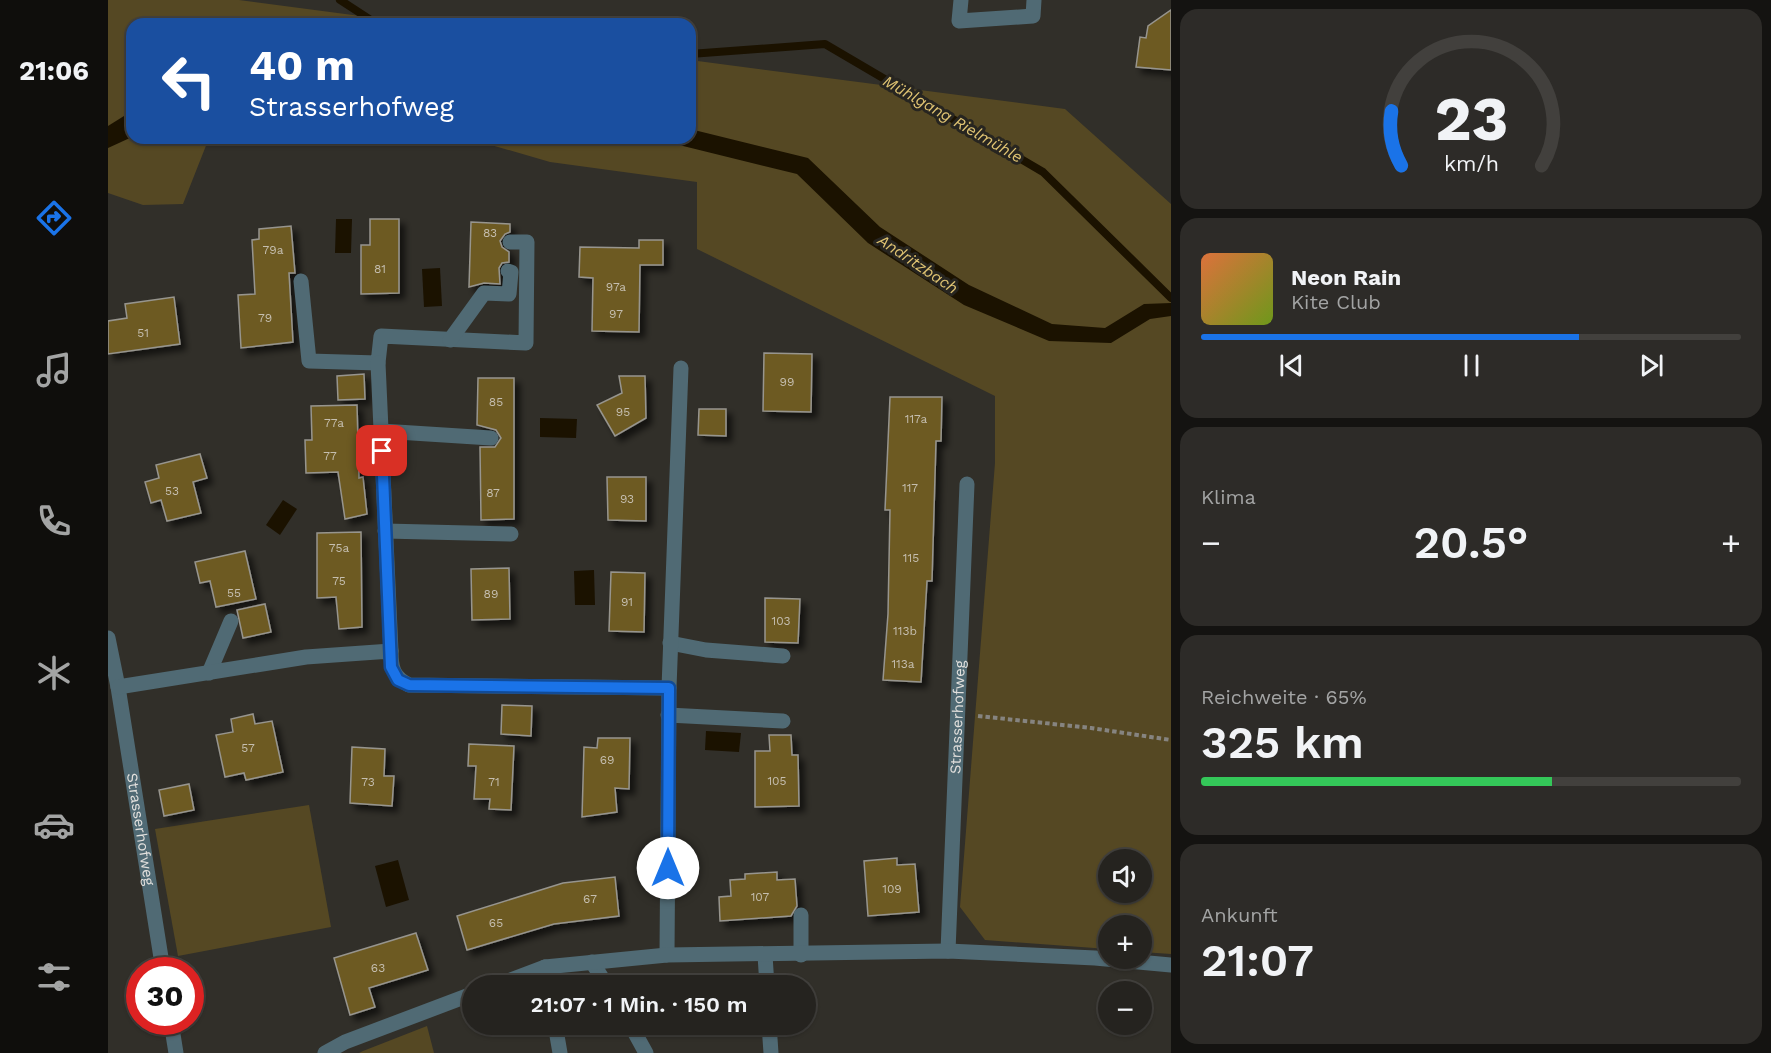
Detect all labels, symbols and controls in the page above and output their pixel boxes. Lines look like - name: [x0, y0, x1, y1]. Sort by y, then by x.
- text: 40 m: [249, 41, 355, 90]
- icon: left: [150, 42, 228, 120]
- text: 21:06: [19, 55, 89, 87]
- water label: Mühlgang Rielmühle: [880, 71, 1026, 167]
- text: 23: [1434, 82, 1508, 155]
- text: Strasserhofweg: [249, 91, 454, 123]
- text: km/h: [1443, 151, 1499, 176]
- icon: directions: [33, 197, 75, 239]
- house number: 83: [483, 226, 497, 240]
- water label: Andritzbach: [873, 230, 962, 298]
- house number: 79a: [263, 243, 284, 257]
- house number: 81: [374, 262, 386, 276]
- text: Neon Rain: [1291, 265, 1401, 290]
- house number: 97a: [606, 280, 626, 294]
- text: Kite Club: [1291, 290, 1381, 314]
- house number: 97: [609, 307, 623, 321]
- house number: 79: [258, 311, 272, 325]
- house number: 51: [137, 326, 149, 340]
- icon: music: [33, 349, 75, 391]
- icon: previous: [1275, 349, 1308, 382]
- icon: pause: [1455, 349, 1488, 382]
- icon: next: [1635, 349, 1668, 382]
- house number: 99: [780, 375, 794, 389]
- house number: 85: [489, 395, 503, 409]
- house number: 95: [616, 405, 630, 419]
- house number: 117a: [905, 412, 927, 426]
- house number: 77a: [324, 416, 344, 430]
- pin: [356, 425, 407, 476]
- icon: arrive: [365, 434, 398, 467]
- house number: 77: [323, 449, 337, 463]
- house number: 117: [902, 481, 918, 495]
- house number: 53: [165, 484, 179, 498]
- text: Klima: [1201, 485, 1256, 509]
- house number: 87: [486, 486, 500, 500]
- house number: 93: [620, 492, 634, 506]
- icon: phone: [33, 500, 75, 542]
- text: 20.5°: [1413, 516, 1529, 569]
- text: −: [1201, 523, 1221, 562]
- text: +: [1721, 523, 1741, 562]
- house number: 75a: [329, 541, 349, 555]
- house number: 115: [903, 551, 919, 565]
- house number: 75: [332, 574, 346, 588]
- house number: 55: [227, 586, 241, 600]
- house number: 89: [484, 587, 498, 601]
- house number: 91: [621, 595, 633, 609]
- house number: 103: [772, 614, 790, 628]
- house number: 113b: [893, 624, 917, 638]
- icon: climate: [33, 652, 75, 694]
- house number: 113a: [891, 657, 915, 671]
- street label: Strasserhofweg: [946, 660, 969, 774]
- text: Reichweite · 65%: [1201, 685, 1367, 709]
- text: 325 km: [1201, 716, 1364, 769]
- house number: 57: [241, 741, 255, 755]
- house number: 69: [600, 753, 614, 767]
- street label: Strasserhofweg: [123, 772, 158, 887]
- house number: 105: [767, 774, 787, 788]
- house number: 73: [361, 775, 375, 789]
- house number: 71: [488, 775, 500, 789]
- icon: car: [33, 804, 75, 846]
- position arrow: [636, 836, 700, 900]
- map controls: [1098, 849, 1152, 1035]
- button: sound: [1098, 849, 1152, 903]
- house number: 109: [882, 882, 902, 896]
- house number: 107: [751, 890, 770, 904]
- house number: 67: [583, 892, 597, 906]
- text: Ankunft: [1201, 903, 1278, 927]
- button: +: [1098, 915, 1152, 969]
- house number: 65: [489, 916, 503, 930]
- text: 21:07: [1201, 934, 1314, 987]
- icon: filters: [33, 956, 75, 998]
- speed limit sign: 30: [126, 957, 204, 1035]
- house number: 63: [371, 961, 385, 975]
- button: −: [1098, 981, 1152, 1035]
- text: 21:07 · 1 Min. · 150 m: [530, 992, 748, 1017]

